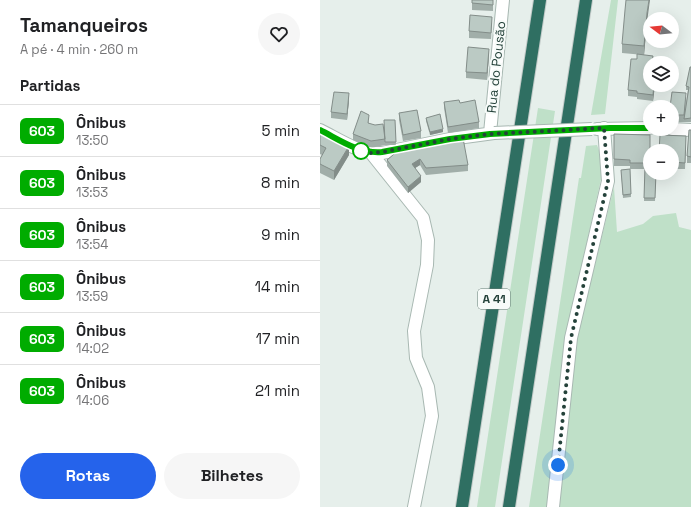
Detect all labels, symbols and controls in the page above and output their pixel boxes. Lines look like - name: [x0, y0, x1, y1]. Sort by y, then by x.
- north arrow: [643, 12, 679, 48]
- map controls: [643, 12, 679, 180]
- text: Tamanqueiros: [20, 13, 148, 38]
- button: heart: [258, 13, 300, 55]
- street label: Rua do Pousão: [483, 20, 509, 114]
- text: A pé · 4 min · 260 m: [20, 41, 138, 58]
- button: layers: [643, 56, 679, 92]
- text: Partidas: [20, 76, 80, 95]
- button: +: [643, 100, 679, 136]
- text: Ônibus: [76, 113, 126, 132]
- text: 5 min: [261, 121, 300, 140]
- text: 603: [29, 122, 55, 140]
- text: 13:50: [76, 132, 109, 149]
- unlabelled marker: [352, 142, 370, 160]
- button: −: [643, 144, 679, 180]
- text: Ônibus: [76, 165, 126, 184]
- text: 8 min: [261, 173, 300, 192]
- text: 603: [29, 174, 55, 192]
- text: 13:53: [76, 184, 108, 201]
- text: Ônibus: [76, 217, 126, 236]
- text: 9 min: [261, 225, 300, 244]
- text: 603: [29, 226, 55, 244]
- text: 13:54: [76, 236, 109, 253]
- text: Ônibus: [76, 269, 126, 288]
- text: 14 min: [255, 277, 300, 296]
- text: 603: [29, 278, 55, 296]
- text: 13:59: [76, 288, 108, 305]
- road number: A 41: [478, 289, 510, 309]
- text: Ônibus: [76, 321, 126, 340]
- text: 17 min: [256, 329, 300, 348]
- text: 603: [29, 330, 55, 348]
- text: 14:02: [76, 340, 109, 357]
- text: Ônibus: [76, 373, 126, 392]
- text: 21 min: [255, 381, 300, 400]
- text: 603: [29, 382, 55, 400]
- text: 14:06: [76, 392, 109, 409]
- button: Rotas: [20, 453, 156, 499]
- button: Bilhetes: [164, 453, 300, 499]
- your location: [548, 455, 568, 475]

